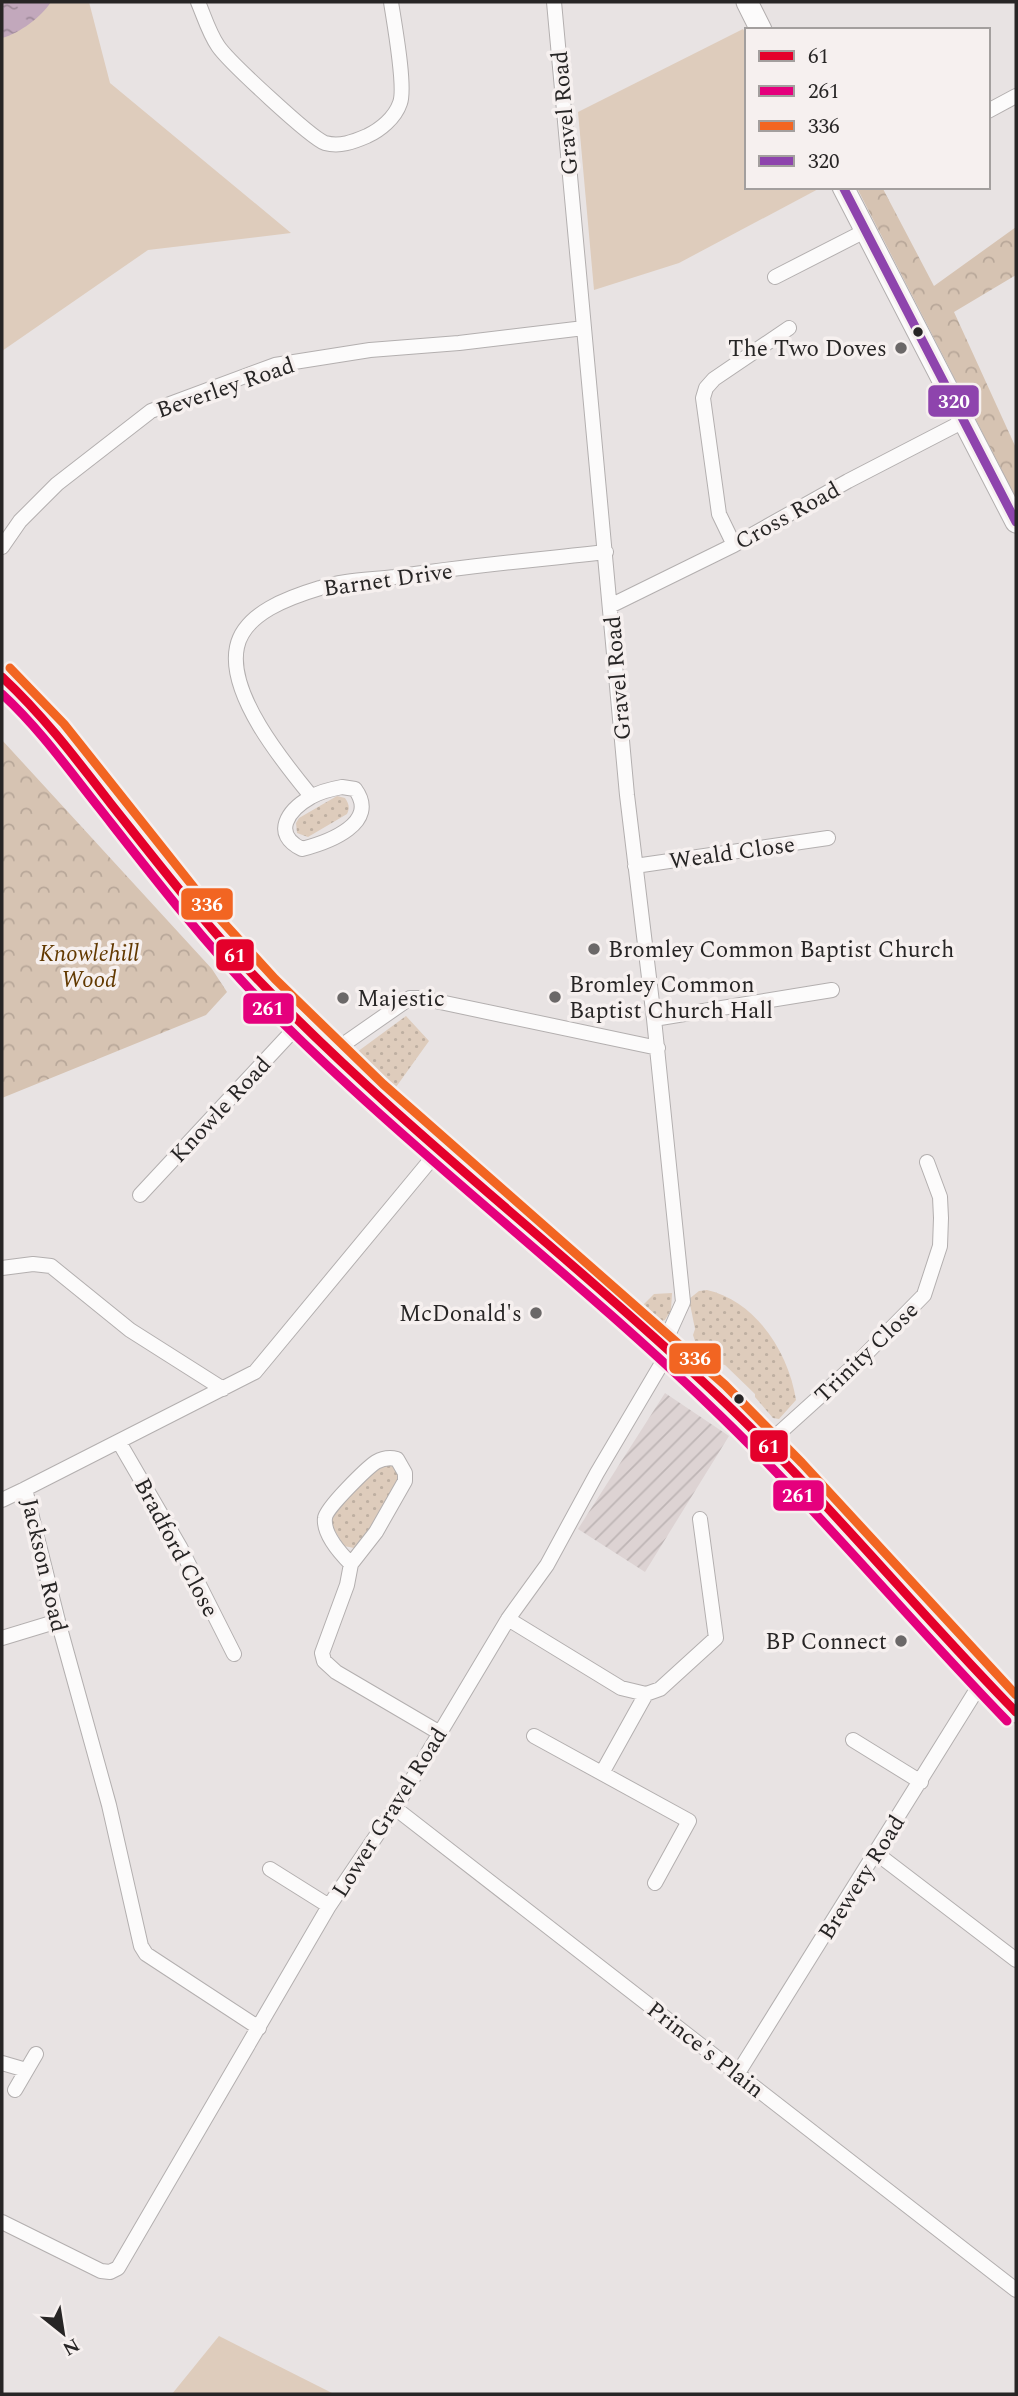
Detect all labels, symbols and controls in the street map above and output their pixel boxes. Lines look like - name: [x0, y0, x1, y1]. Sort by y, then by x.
- legend: [745, 28, 990, 189]
- text: 61: [808, 41, 829, 73]
- street label: Gravel Road: [543, 49, 588, 177]
- text: 261: [808, 76, 840, 108]
- text: 336: [808, 111, 840, 143]
- text: 320: [808, 146, 840, 178]
- unlabelled marker: [911, 325, 925, 339]
- place label: The Two Doves: [728, 332, 887, 367]
- marker: The Two Doves: [893, 340, 909, 356]
- street label: Beverley Road: [152, 348, 300, 428]
- line badge: 320: [927, 384, 980, 418]
- text: 320: [938, 388, 970, 417]
- street label: Cross Road: [729, 473, 847, 560]
- street label: Barnet Drive: [321, 554, 455, 607]
- street label: Gravel Road: [596, 614, 641, 742]
- street label: Weald Close: [667, 827, 797, 880]
- line badge: 336: [180, 887, 234, 921]
- text: 336: [191, 891, 223, 920]
- place label: Bromley Common Baptist Church: [608, 933, 954, 968]
- park label: Knowlehill Wood: [39, 937, 139, 998]
- line badge: 61: [215, 938, 255, 972]
- marker: Bromley Common Baptist Church: [586, 941, 602, 957]
- text: 61: [224, 942, 246, 971]
- place label: Bromley Common Baptist Church Hall: [569, 968, 773, 1029]
- place label: Majestic: [357, 982, 445, 1017]
- marker: Bromley Common Baptist Church Hall: [547, 989, 563, 1005]
- marker: Majestic: [335, 990, 351, 1006]
- line badge: 261: [242, 992, 295, 1025]
- text: 261: [252, 995, 284, 1024]
- street label: Knowle Road: [162, 1049, 280, 1171]
- street label: Trinity Close: [807, 1294, 927, 1412]
- place label: McDonald's: [399, 1297, 522, 1332]
- marker: McDonald's: [528, 1305, 544, 1321]
- line badge: 336: [668, 1342, 722, 1375]
- text: 336: [679, 1345, 711, 1374]
- unlabelled marker: [732, 1392, 746, 1406]
- line badge: 61: [749, 1429, 789, 1463]
- text: 61: [758, 1433, 780, 1462]
- street label: Bradford Close: [124, 1472, 227, 1624]
- line badge: 261: [772, 1479, 825, 1512]
- text: 261: [782, 1482, 814, 1511]
- street label: Jackson Road: [11, 1495, 76, 1636]
- place label: BP Connect: [765, 1625, 887, 1660]
- marker: BP Connect: [893, 1633, 909, 1649]
- street label: Lower Gravel Road: [324, 1721, 457, 1905]
- street label: Brewery Road: [810, 1808, 915, 1947]
- street label: Prince's Plain: [639, 1993, 771, 2107]
- north arrow: [28, 2298, 98, 2368]
- text: N: [57, 2330, 85, 2363]

